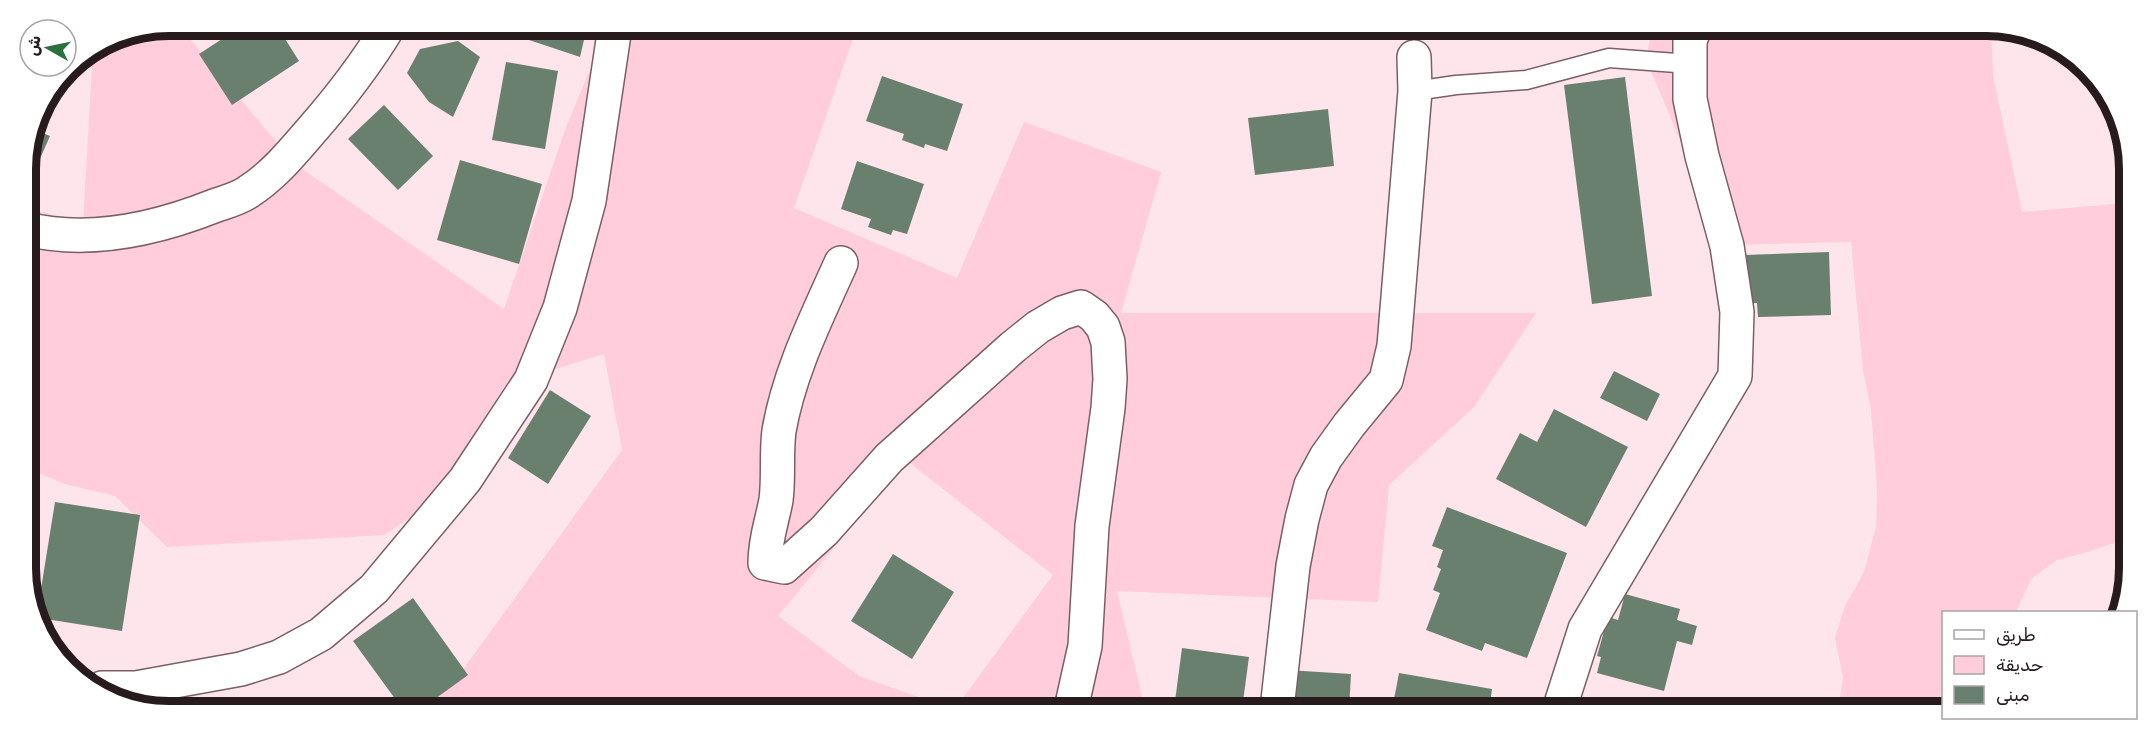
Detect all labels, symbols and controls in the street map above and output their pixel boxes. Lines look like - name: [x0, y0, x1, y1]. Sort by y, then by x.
- north arrow: [18, 18, 78, 78]
- text: ش: [23, 34, 45, 57]
- legend: [1942, 611, 2137, 719]
- text: طريق: [1996, 624, 2036, 646]
- text: حديقة: [1996, 654, 2043, 676]
- text: مبنى: [1996, 684, 2030, 706]

